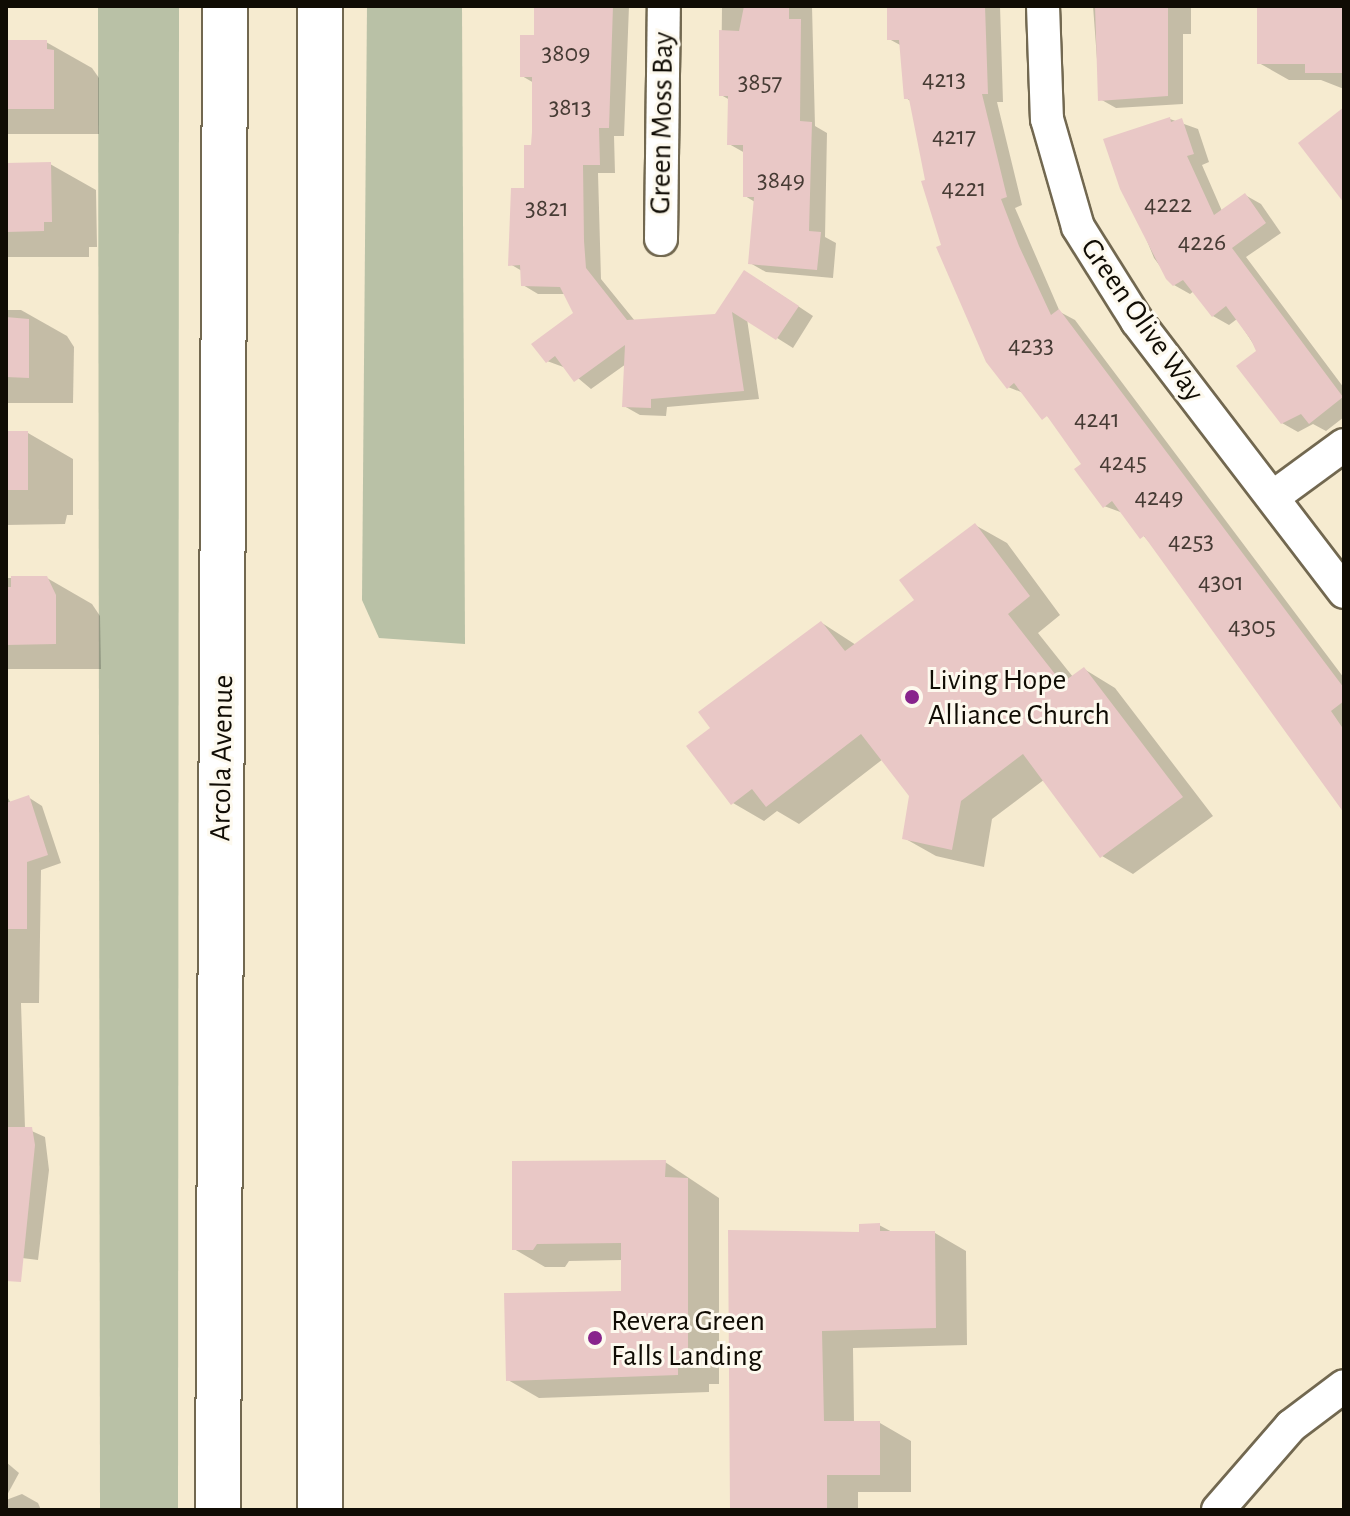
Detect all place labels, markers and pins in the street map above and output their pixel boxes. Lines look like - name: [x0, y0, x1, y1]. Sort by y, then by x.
- place label: Living Hope Alliance Church: [928, 662, 1110, 732]
- marker: Living Hope Alliance Church: [903, 688, 921, 706]
- place label: Revera Green Falls Landing: [611, 1303, 765, 1374]
- marker: Revera Green Falls Landing: [586, 1329, 604, 1347]

